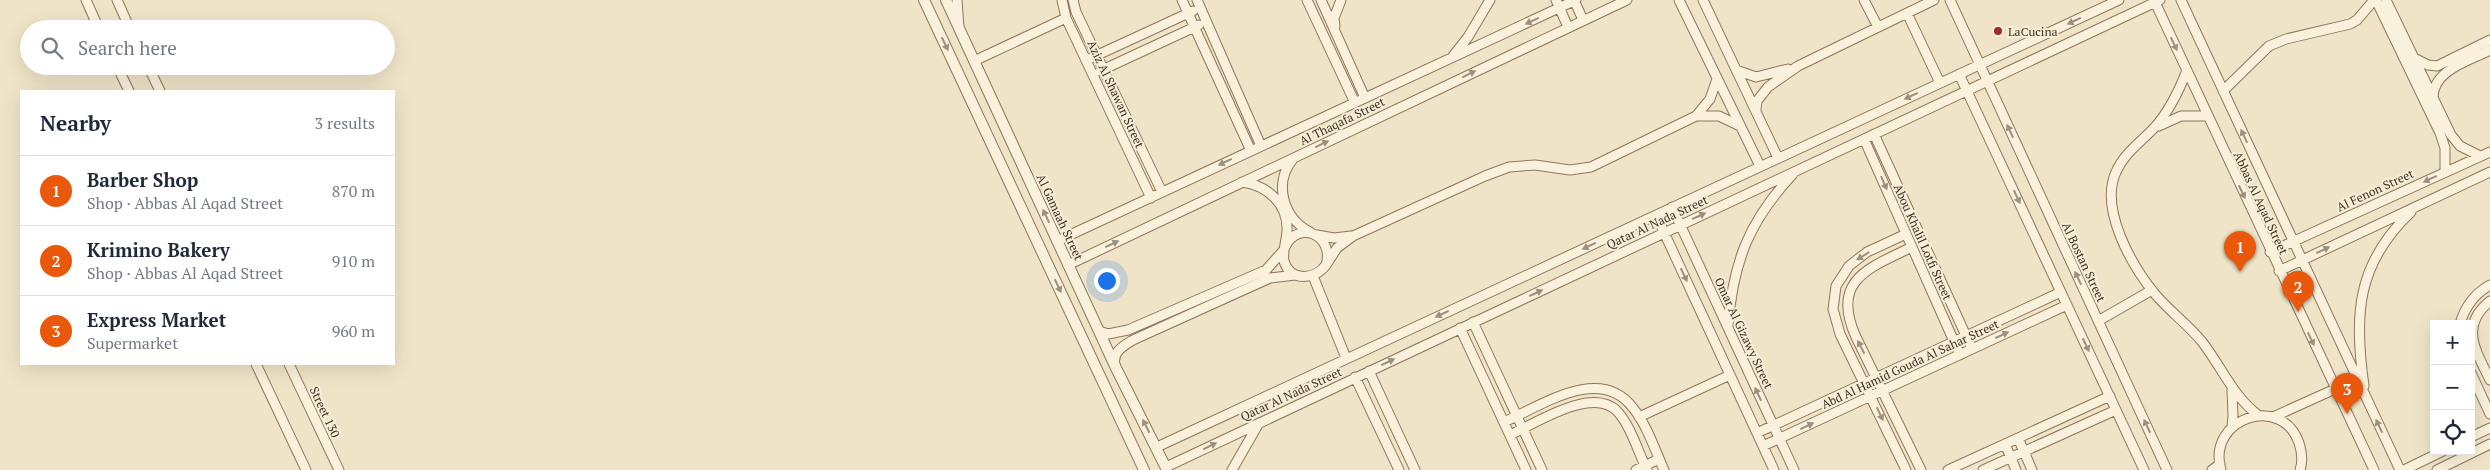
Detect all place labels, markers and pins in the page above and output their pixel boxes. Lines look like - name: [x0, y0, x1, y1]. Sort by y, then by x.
- place label: LaCucina: [2008, 24, 2058, 39]
- marker: LaCucina: [1992, 25, 2004, 37]
- pin: 1: [2224, 231, 2256, 272]
- pin: 2: [2282, 271, 2314, 312]
- pin: 3: [2331, 373, 2363, 414]

